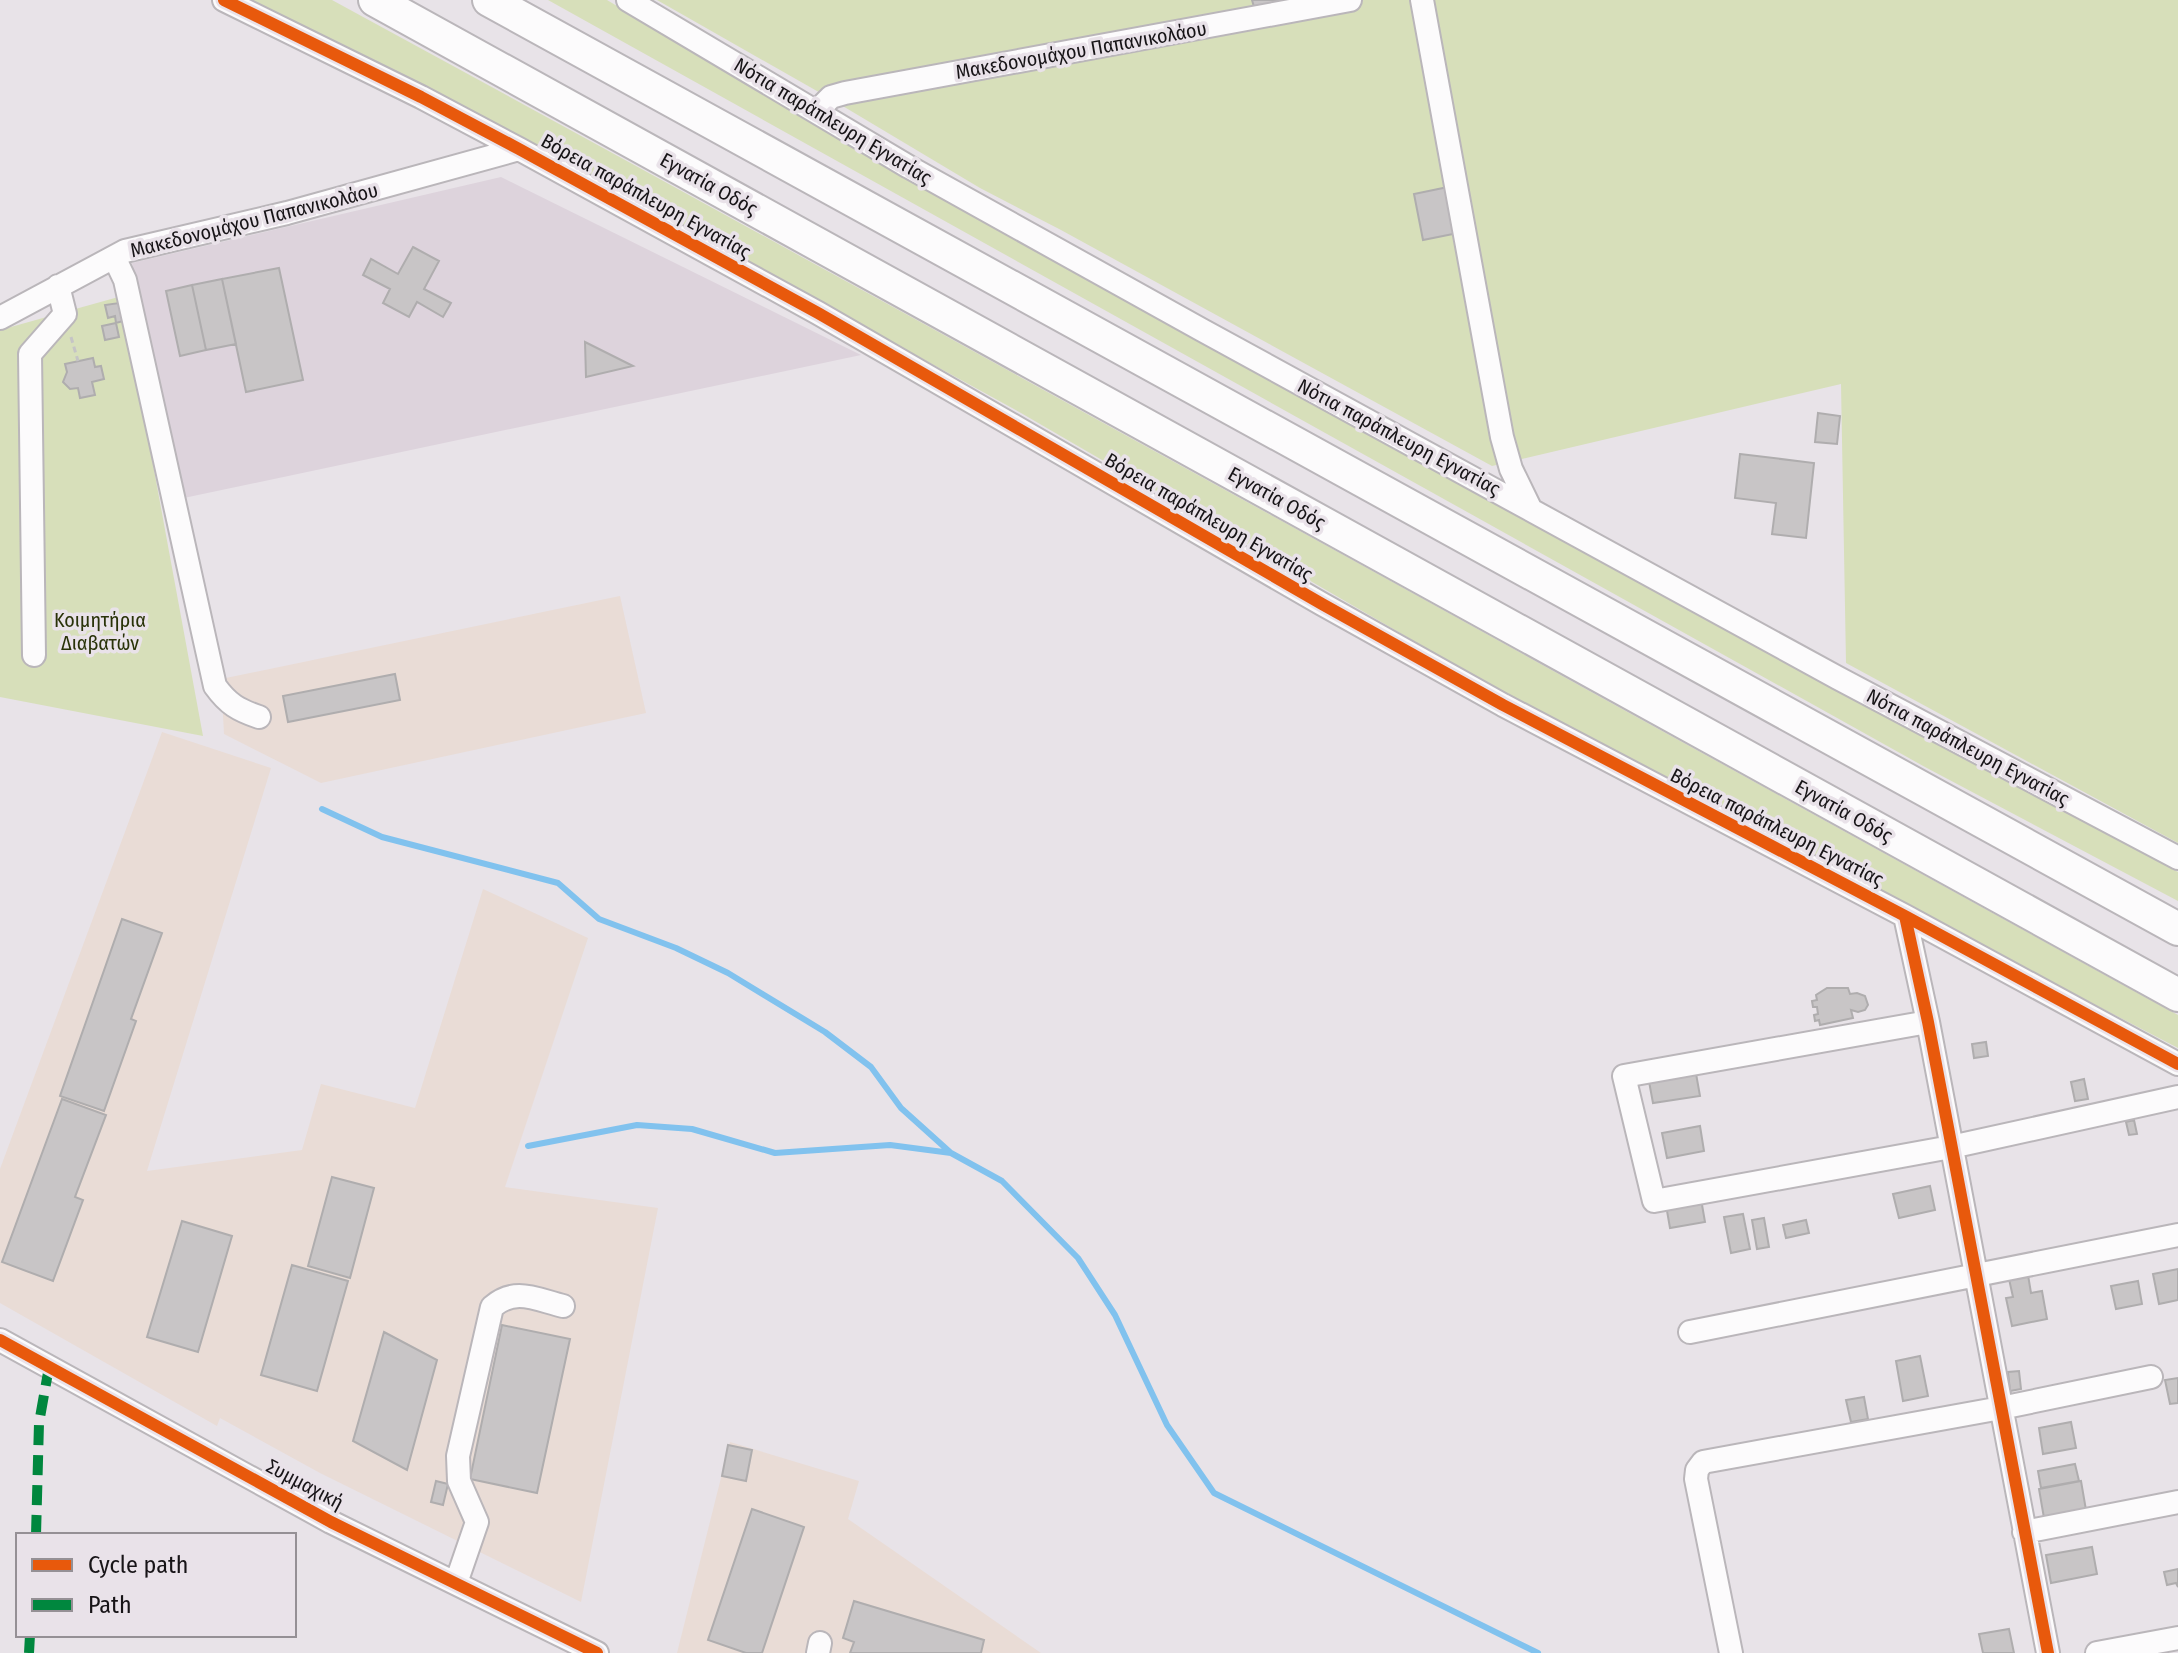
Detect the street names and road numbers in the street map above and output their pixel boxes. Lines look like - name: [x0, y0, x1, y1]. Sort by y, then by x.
- street label: Μακεδονομάχου Παπανικολάου: [954, 16, 1208, 84]
- street label: Νότια παράπλευρη Εγνατίας: [730, 53, 936, 190]
- street label: Βόρεια παράπλευρη Εγνατίας: [537, 128, 755, 264]
- street label: Εγνατία Οδός: [656, 147, 762, 221]
- street label: Μακεδονομάχου Παπανικολάου: [128, 178, 380, 262]
- street label: Νότια παράπλευρη Εγνατίας: [1294, 373, 1505, 501]
- street label: Βόρεια παράπλευρη Εγνατίας: [1101, 448, 1318, 587]
- street label: Εγνατία Οδός: [1224, 461, 1330, 535]
- street label: Νότια παράπλευρη Εγνατίας: [1863, 683, 2074, 811]
- street label: Βόρεια παράπλευρη Εγνατίας: [1666, 763, 1888, 891]
- street label: Εγνατία Οδός: [1791, 774, 1897, 848]
- street label: Συμμαχική: [262, 1454, 348, 1514]

